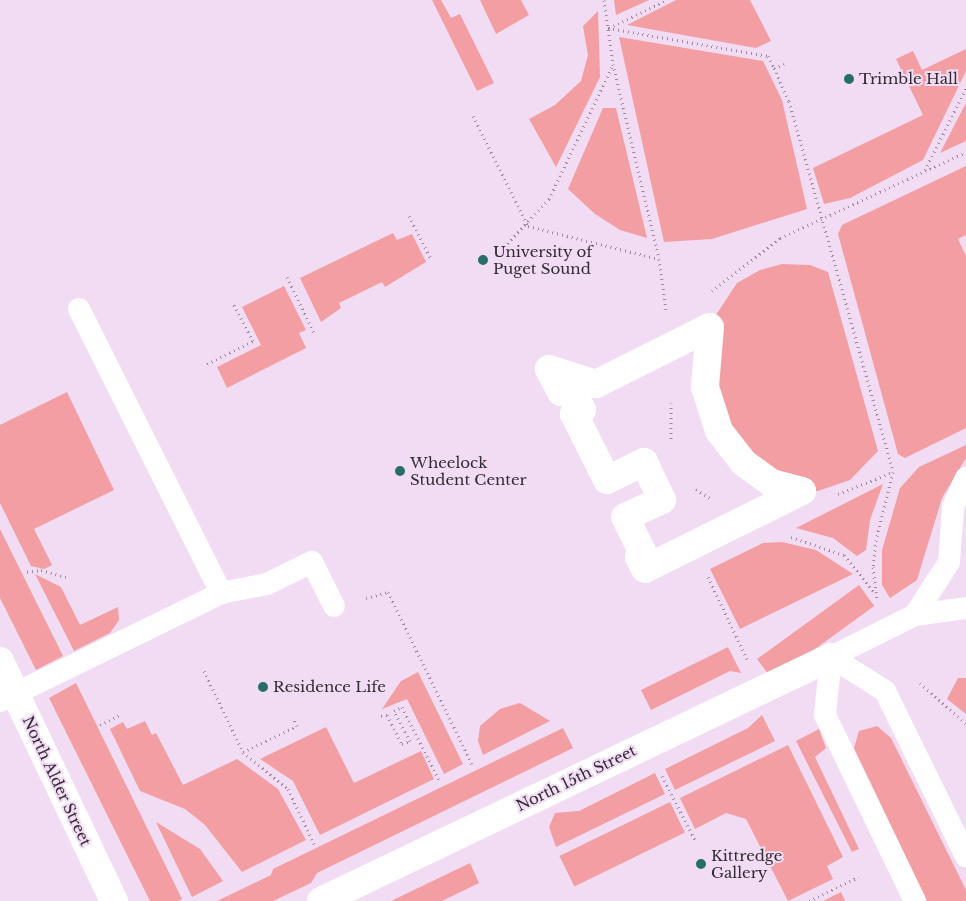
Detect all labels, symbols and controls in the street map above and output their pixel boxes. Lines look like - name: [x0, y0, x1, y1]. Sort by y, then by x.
- place label: Trimble Hall: [859, 70, 958, 88]
- marker: Trimble Hall: [843, 73, 855, 85]
- place label: University of Puget Sound: [493, 242, 593, 277]
- marker: University of Puget Sound: [477, 254, 489, 266]
- place label: Wheelock Student Center: [410, 453, 527, 488]
- marker: Wheelock Student Center: [394, 465, 406, 477]
- place label: Residence Life: [273, 678, 386, 696]
- marker: Residence Life: [257, 681, 269, 693]
- street label: North Alder Street: [19, 713, 95, 849]
- street label: North 15th Street: [513, 741, 639, 815]
- place label: Kittredge Gallery: [711, 846, 782, 881]
- marker: Kittredge Gallery: [695, 858, 707, 870]

